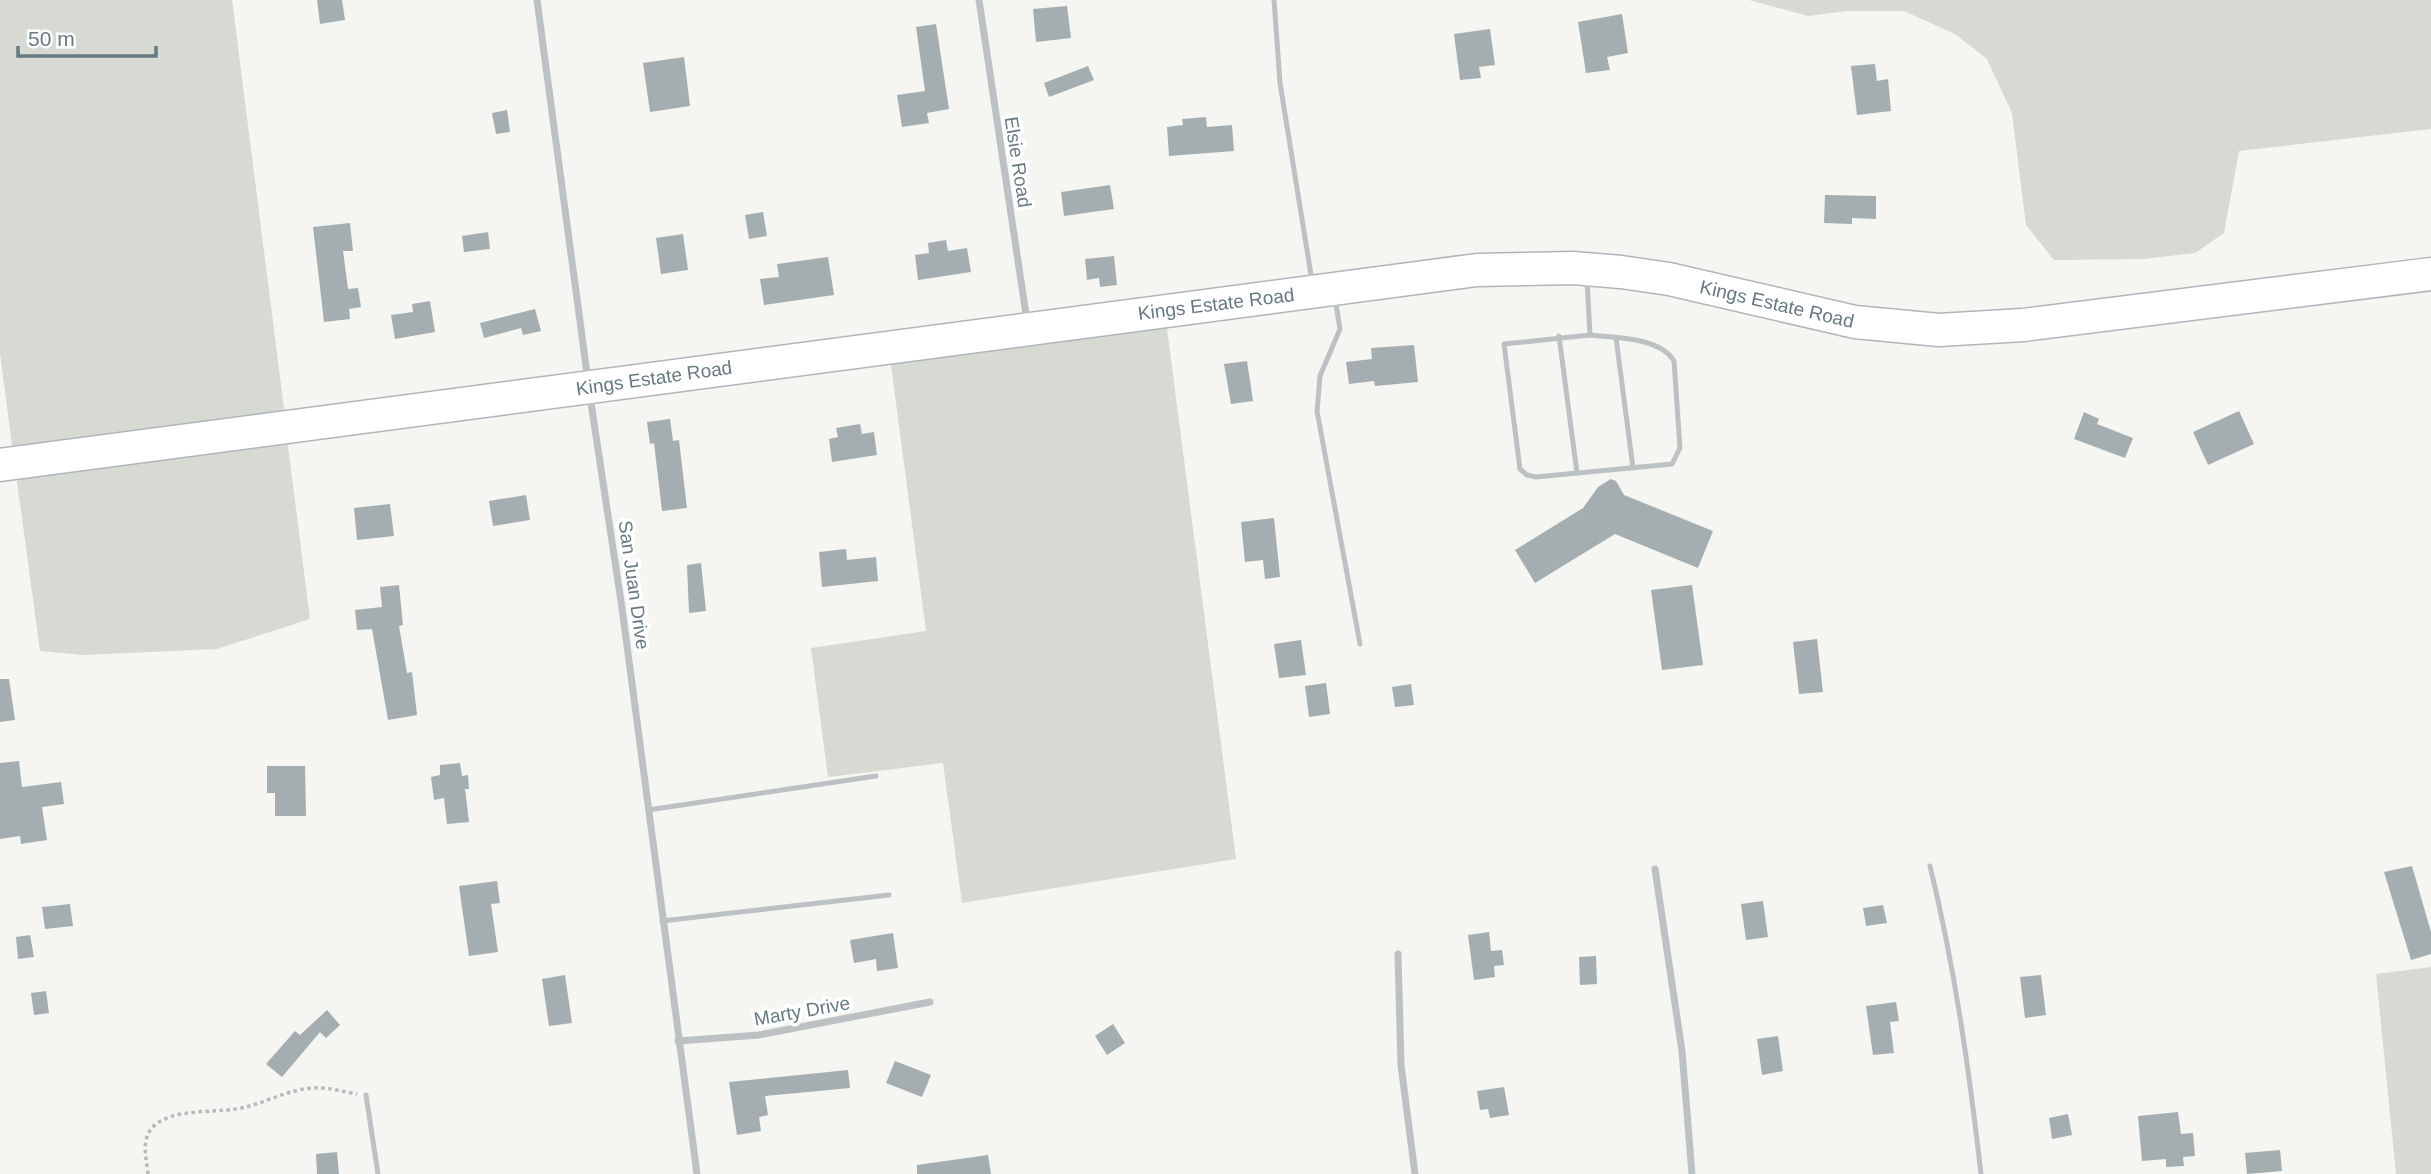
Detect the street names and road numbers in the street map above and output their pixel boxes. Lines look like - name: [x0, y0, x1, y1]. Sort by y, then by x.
- street label: Elsie Road: [1000, 115, 1036, 209]
- street label: Kings Estate Road: [1698, 276, 1856, 332]
- street label: Kings Estate Road: [1137, 284, 1295, 324]
- street label: Kings Estate Road: [575, 357, 733, 399]
- street label: San Juan Drive: [615, 519, 653, 651]
- street label: Marty Drive: [752, 992, 852, 1030]

